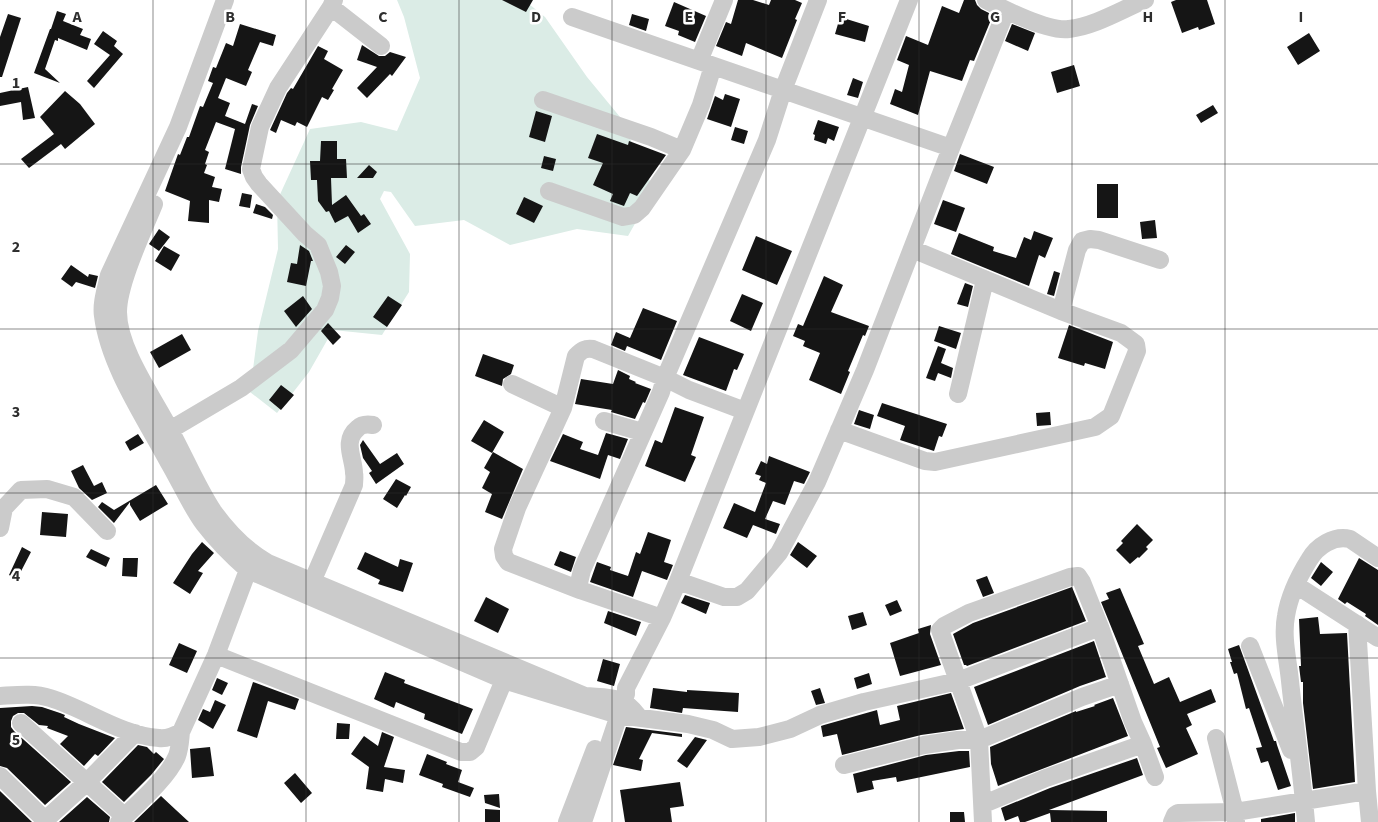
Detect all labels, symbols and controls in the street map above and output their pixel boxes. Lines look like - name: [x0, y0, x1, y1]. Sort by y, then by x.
- text: A: [71, 6, 82, 28]
- text: B: [225, 6, 235, 28]
- text: C: [378, 6, 388, 28]
- text: D: [531, 6, 541, 28]
- text: E: [685, 6, 693, 28]
- text: F: [838, 6, 846, 28]
- text: G: [990, 6, 1000, 28]
- text: H: [1143, 6, 1153, 28]
- text: I: [1299, 6, 1303, 28]
- text: 1: [12, 72, 20, 94]
- text: 2: [12, 236, 20, 258]
- text: 3: [12, 401, 20, 423]
- text: 4: [12, 565, 21, 587]
- text: 5: [12, 729, 20, 751]

